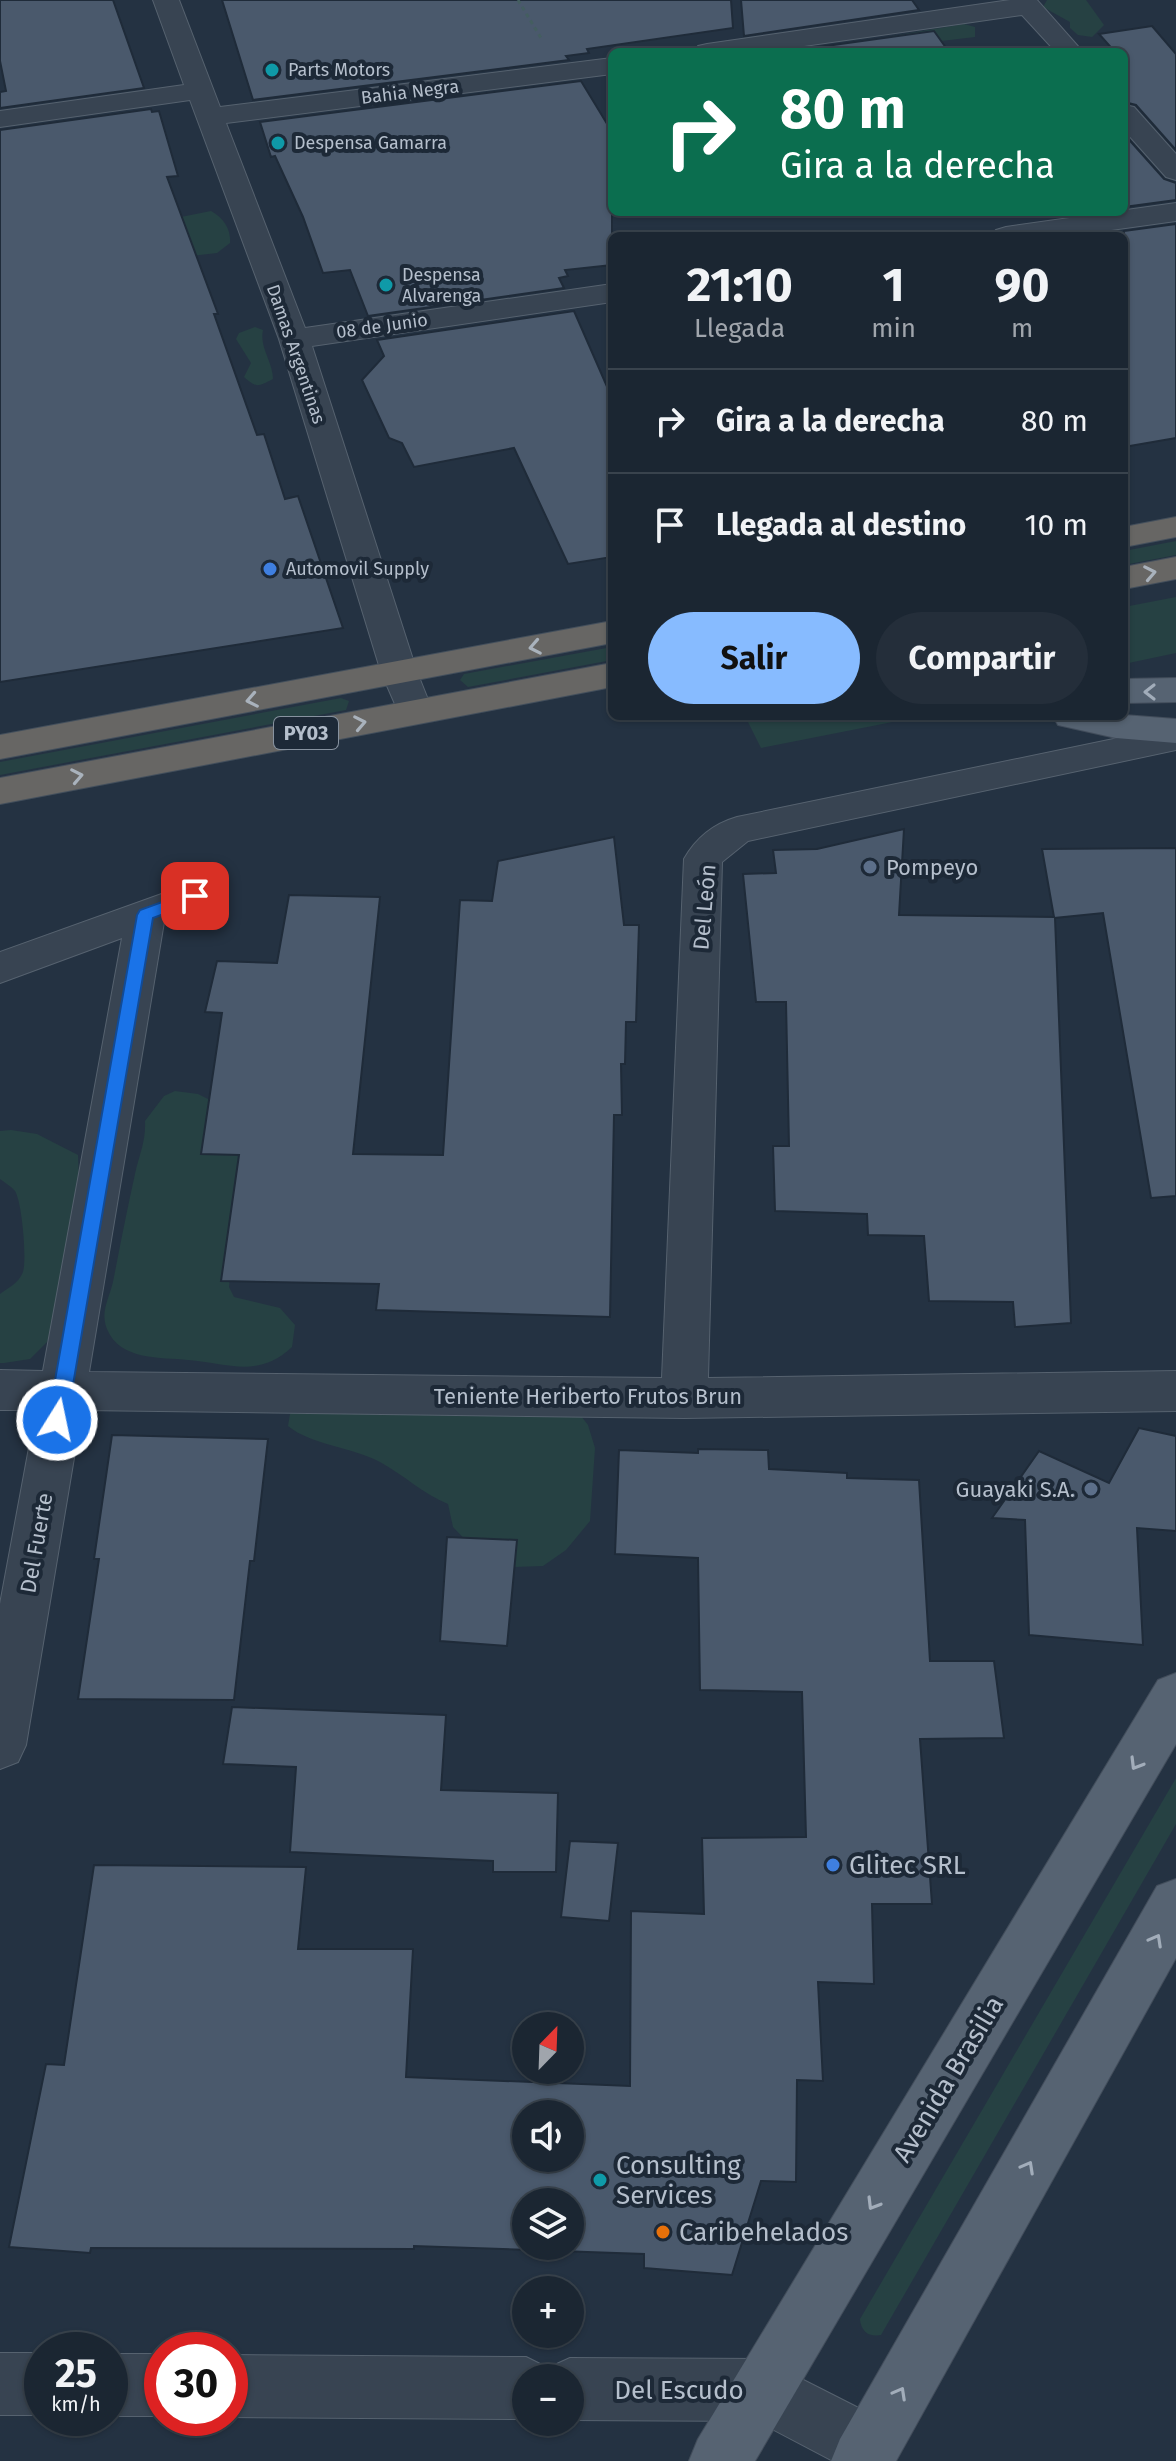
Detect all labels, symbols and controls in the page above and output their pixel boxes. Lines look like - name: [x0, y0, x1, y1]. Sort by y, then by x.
- place label: Parts Motors: [288, 59, 390, 81]
- marker: Parts Motors: [263, 61, 281, 79]
- street label: Bahia Negra: [360, 75, 460, 109]
- text: 80 m: [780, 76, 906, 143]
- icon: right: [648, 80, 752, 184]
- place label: Despensa Gamarra: [294, 132, 447, 154]
- marker: Despensa Gamarra: [269, 134, 287, 152]
- text: Gira a la derecha: [780, 144, 1055, 188]
- text: 21:10: [686, 256, 793, 314]
- text: 1: [883, 256, 905, 314]
- text: 90: [995, 256, 1050, 314]
- place label: Despensa Alvarenga: [402, 264, 481, 307]
- marker: Despensa Alvarenga: [377, 276, 395, 294]
- street label: Damas Argentinas: [262, 281, 330, 427]
- street label: 08 de Junio: [335, 309, 429, 343]
- text: Llegada: [694, 313, 785, 344]
- text: min: [871, 313, 916, 344]
- text: m: [1011, 313, 1033, 344]
- icon: right: [648, 399, 692, 443]
- text: Gira a la derecha: [716, 403, 945, 439]
- text: 80 m: [1021, 403, 1088, 439]
- icon: arrive: [648, 503, 692, 547]
- text: Llegada al destino: [716, 507, 966, 543]
- text: 10 m: [1025, 507, 1088, 543]
- place label: Automovil Supply: [286, 558, 429, 580]
- marker: Automovil Supply: [261, 560, 279, 578]
- one-way arrow: [1143, 566, 1157, 583]
- button: Salir: [648, 612, 860, 704]
- button: Compartir: [876, 612, 1088, 704]
- one-way arrow: [529, 637, 542, 654]
- one-way arrow: [1143, 683, 1156, 701]
- one-way arrow: [245, 690, 259, 707]
- one-way arrow: [352, 715, 366, 732]
- road number: PY03: [274, 717, 338, 749]
- one-way arrow: [70, 769, 83, 786]
- place label: Pompeyo: [886, 854, 978, 881]
- marker: Pompeyo: [861, 858, 879, 876]
- pin: [161, 862, 229, 930]
- street label: Del León: [687, 863, 722, 951]
- icon: arrive: [173, 874, 217, 918]
- position arrow: [15, 1378, 99, 1462]
- street label: Teniente Heriberto Frutos Brun: [434, 1383, 742, 1410]
- place label: Guayaki S.A.: [956, 1476, 1075, 1503]
- marker: Guayaki S.A.: [1082, 1480, 1100, 1498]
- street label: Del Fuerte: [14, 1491, 59, 1595]
- one-way arrow: [1130, 1755, 1146, 1770]
- place label: Glitec SRL: [849, 1850, 966, 1881]
- marker: Glitec SRL: [824, 1856, 842, 1874]
- one-way arrow: [1146, 1935, 1162, 1949]
- street label: Avenida Brasilia: [887, 1991, 1010, 2168]
- north arrow: [512, 2012, 584, 2084]
- map controls: [512, 2012, 584, 2436]
- button: sound: [512, 2100, 584, 2172]
- place label: Consulting Services: [616, 2150, 741, 2211]
- one-way arrow: [1018, 2161, 1034, 2176]
- marker: Consulting Services: [591, 2171, 609, 2189]
- button: layers: [512, 2188, 584, 2260]
- one-way arrow: [867, 2195, 883, 2210]
- place label: Caribehelados: [679, 2217, 848, 2248]
- marker: Caribehelados: [654, 2223, 672, 2241]
- button: +: [512, 2276, 584, 2348]
- speed limit sign: 30: [144, 2332, 248, 2436]
- text: 25: [55, 2350, 97, 2398]
- button: −: [512, 2364, 584, 2436]
- street label: Del Escudo: [614, 2375, 744, 2406]
- one-way arrow: [890, 2387, 906, 2402]
- text: km/h: [51, 2392, 101, 2416]

